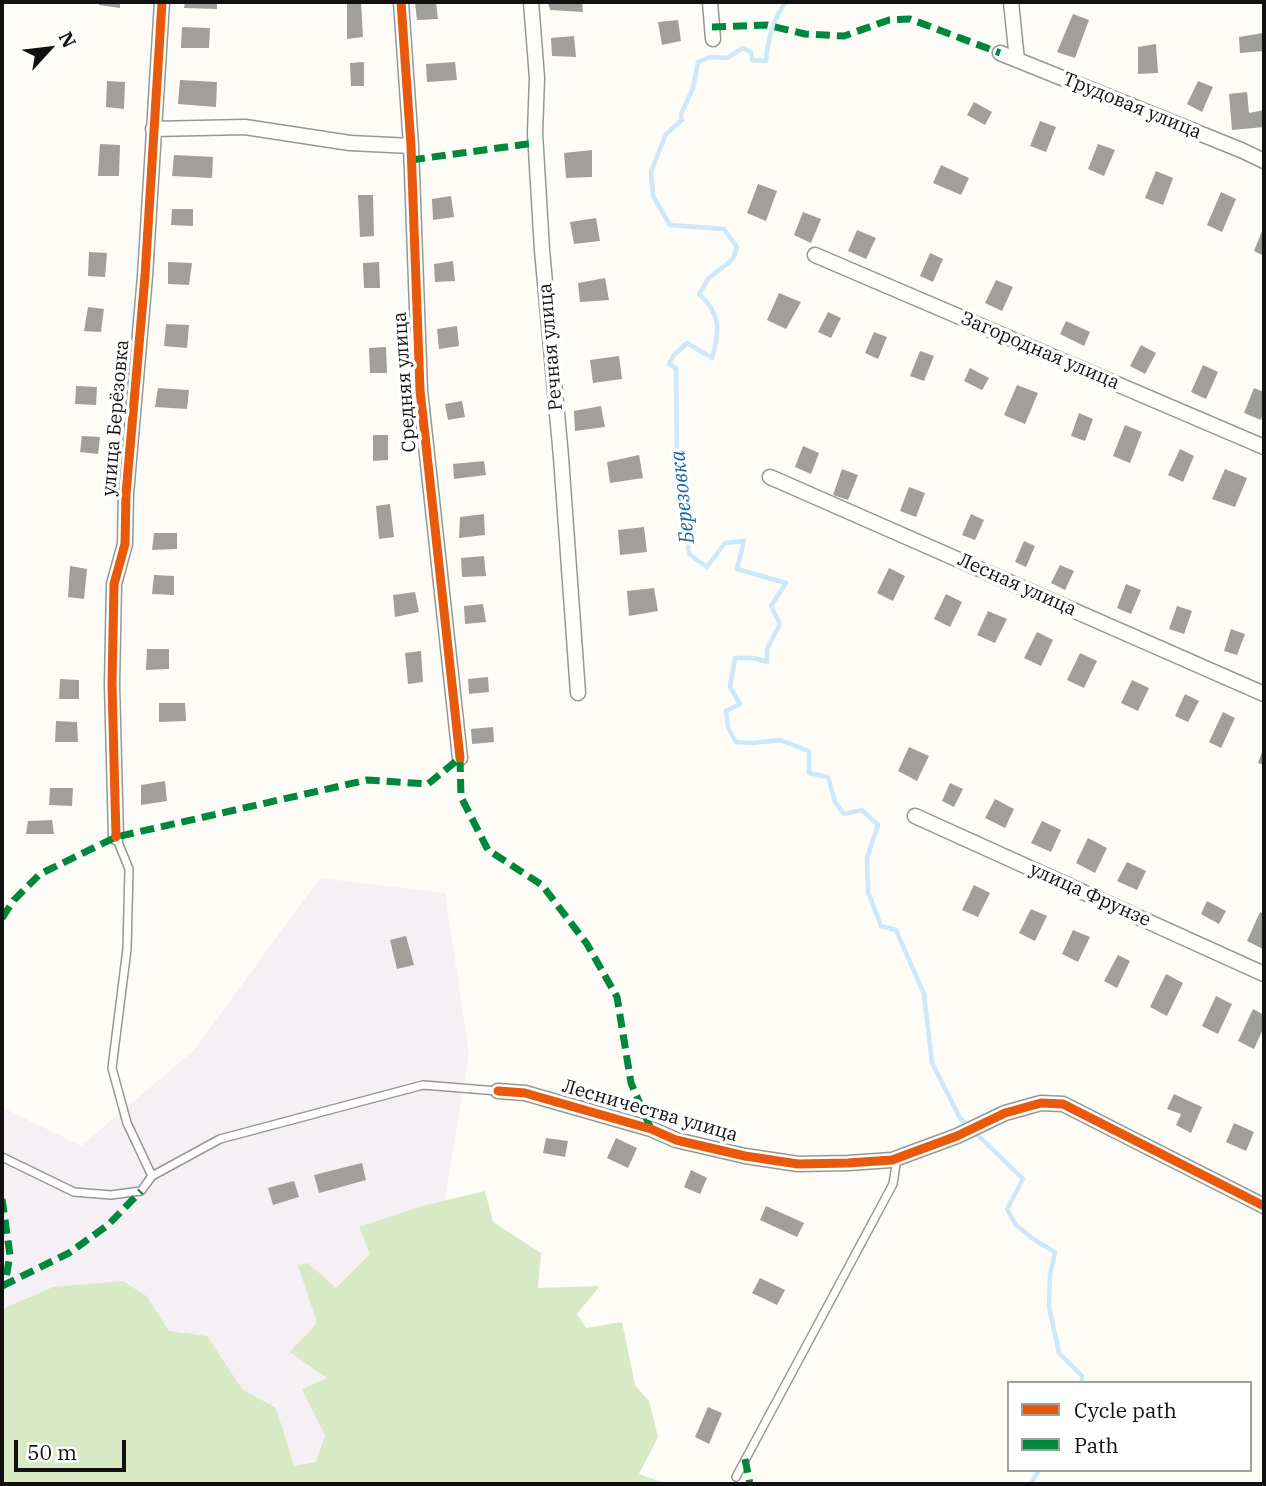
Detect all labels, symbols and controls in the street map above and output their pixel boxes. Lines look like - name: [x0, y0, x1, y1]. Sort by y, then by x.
- north arrow: [14, 14, 84, 84]
- text: N: [54, 27, 82, 52]
- street label: Трудовая улица: [1059, 68, 1205, 144]
- street label: Речная улица: [534, 282, 568, 412]
- street label: Загородная улица: [957, 307, 1123, 395]
- street label: Средняя улица: [389, 311, 421, 453]
- street label: улица Берёзовка: [98, 339, 134, 497]
- water label: Березовка: [666, 449, 700, 545]
- street label: Лесная улица: [954, 549, 1080, 621]
- street label: улица Фрунзе: [1026, 858, 1154, 932]
- street label: Лесничества улица: [560, 1075, 740, 1147]
- legend: [1007, 1381, 1252, 1472]
- text: Cycle path: [1074, 1396, 1177, 1424]
- scale bar: [18, 1426, 130, 1470]
- text: Path: [1074, 1431, 1119, 1459]
- text: 50 m: [27, 1438, 77, 1466]

